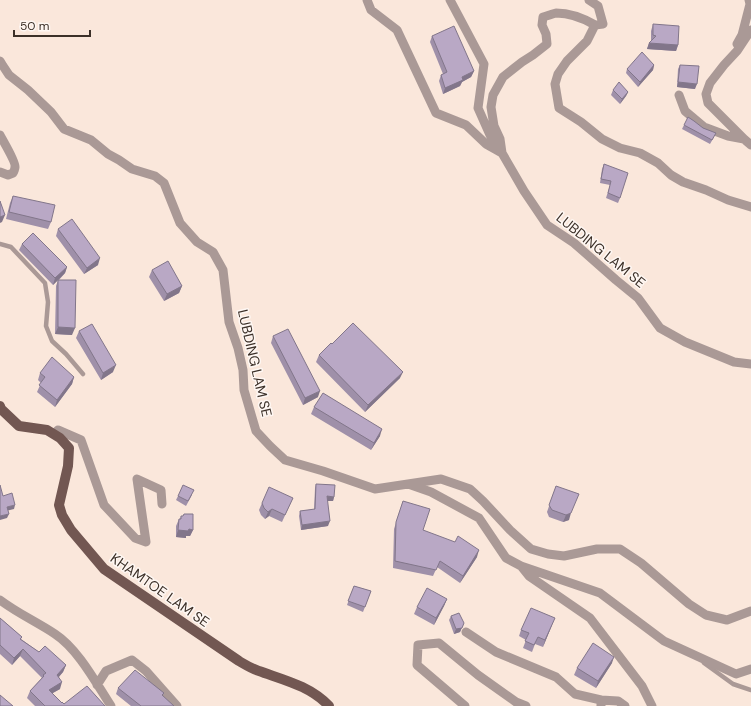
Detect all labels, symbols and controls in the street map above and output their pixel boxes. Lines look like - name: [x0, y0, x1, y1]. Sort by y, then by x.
- scale bar: [14, 12, 90, 38]
- text: 50 m: [20, 18, 49, 34]
- street label: LUBDING LAM SE: [553, 208, 649, 292]
- street label: LUBDING LAM SE: [234, 308, 276, 419]
- street label: KHAMTOE LAM SE: [107, 549, 213, 631]

